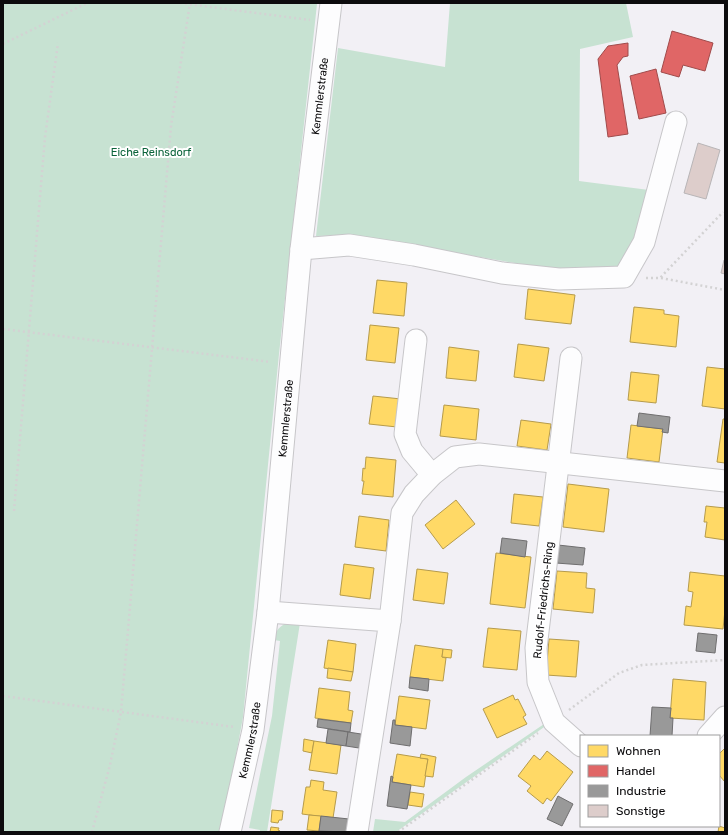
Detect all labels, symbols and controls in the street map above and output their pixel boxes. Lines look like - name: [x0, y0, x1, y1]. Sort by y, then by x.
- street label: Kemmlerstraße: [309, 57, 331, 136]
- park label: Eiche Reinsdorf: [111, 146, 192, 159]
- street label: Kemmlerstraße: [276, 379, 296, 458]
- street label: Rudolf-Friedrichs-Ring: [531, 541, 556, 659]
- street label: Kemmlerstraße: [236, 701, 264, 780]
- legend: [580, 735, 720, 827]
- text: Wohnen: [616, 744, 661, 758]
- text: Handel: [616, 764, 655, 778]
- text: Industrie: [616, 784, 666, 798]
- text: Sonstige: [616, 804, 665, 818]

